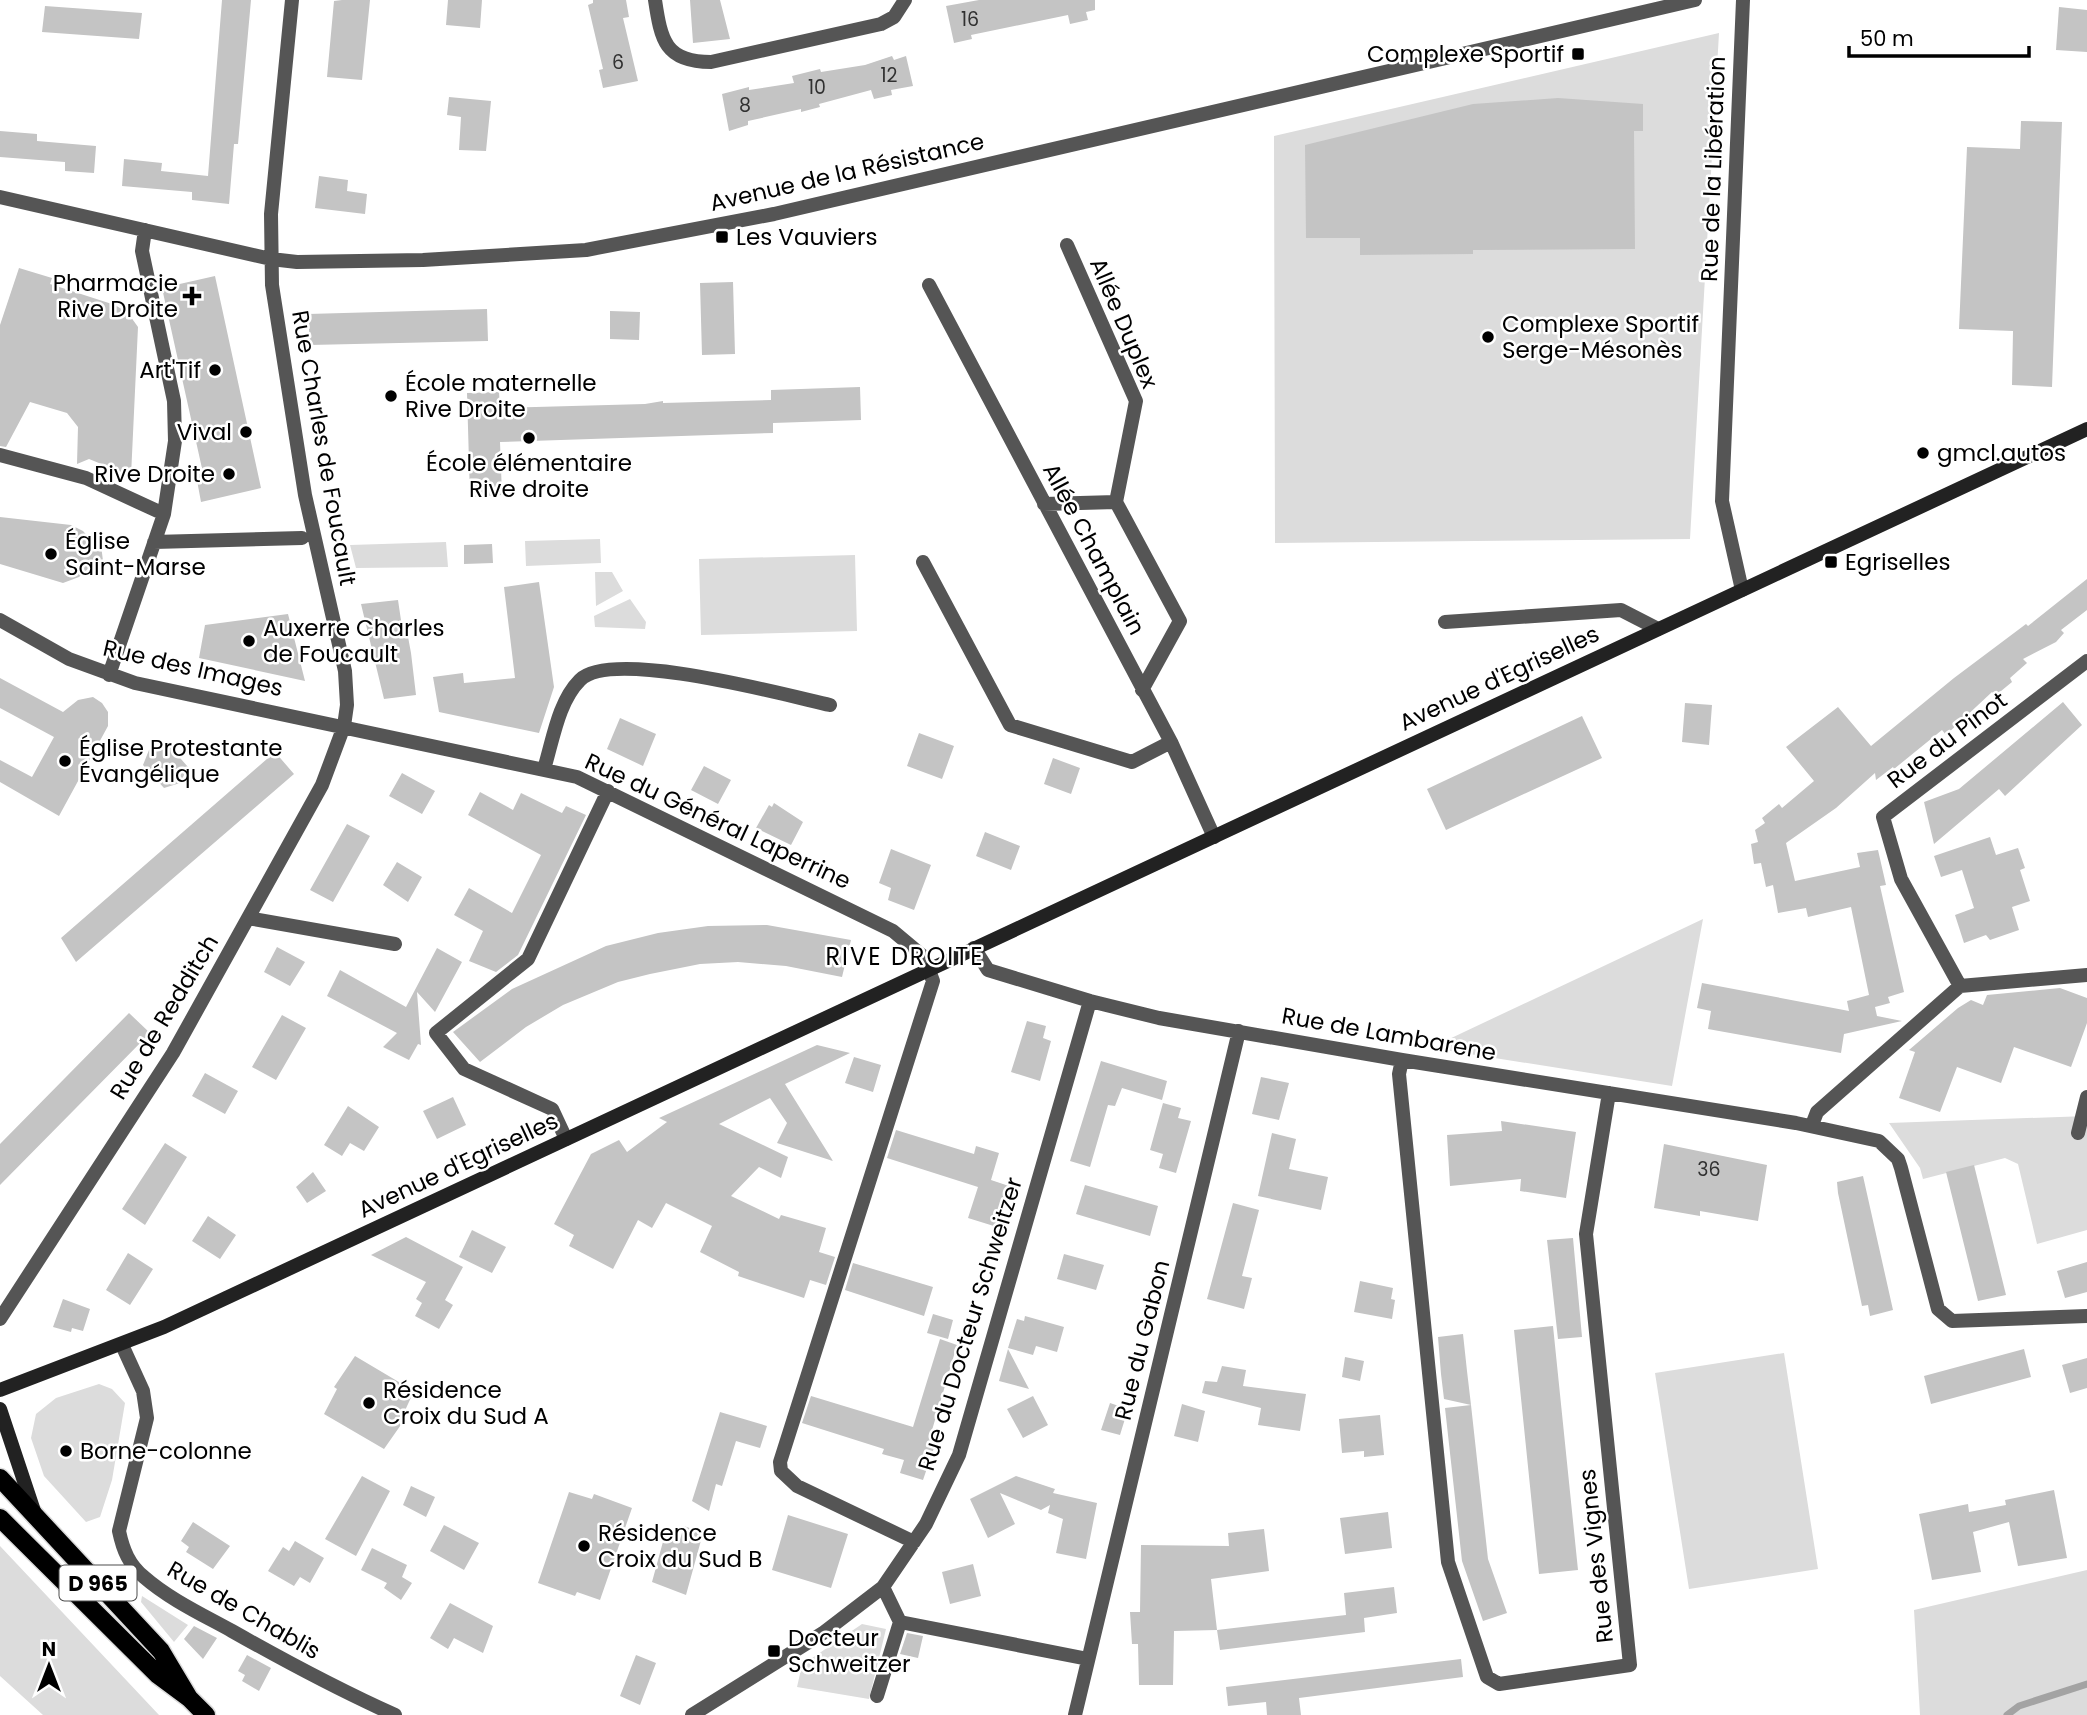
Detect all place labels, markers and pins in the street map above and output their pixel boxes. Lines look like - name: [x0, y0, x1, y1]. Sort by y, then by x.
- place label: Complexe Sportif: [1367, 38, 1564, 70]
- marker: Complexe Sportif: [1570, 46, 1586, 62]
- place label: Les Vauviers: [736, 221, 878, 253]
- marker: Les Vauviers: [714, 229, 730, 245]
- place label: Pharmacie Rive Droite: [53, 267, 178, 325]
- marker: Pharmacie Rive Droite: [184, 288, 200, 304]
- place label: Complexe Sportif Serge-Mésonès: [1502, 308, 1699, 366]
- marker: Complexe Sportif Serge-Mésonès: [1480, 329, 1496, 345]
- place label: Art'Tif: [139, 354, 201, 386]
- marker: Art'Tif: [207, 362, 223, 378]
- place label: École maternelle Rive Droite: [405, 367, 597, 425]
- marker: École maternelle Rive Droite: [383, 388, 399, 404]
- place label: Vival: [177, 416, 232, 448]
- marker: Vival: [238, 424, 254, 440]
- marker: École élémentaire Rive droite: [521, 430, 537, 446]
- place label: gmcl.autos: [1937, 437, 2066, 469]
- marker: gmcl.autos: [1915, 445, 1931, 461]
- place label: École élémentaire Rive droite: [426, 447, 632, 505]
- place label: Rive Droite: [94, 458, 215, 490]
- marker: Rive Droite: [221, 466, 237, 482]
- place label: Église Saint-Marse: [65, 525, 206, 583]
- marker: Église Saint-Marse: [43, 546, 59, 562]
- place label: Egriselles: [1845, 546, 1950, 578]
- marker: Egriselles: [1823, 554, 1839, 570]
- place label: Auxerre Charles de Foucault: [263, 612, 445, 670]
- marker: Auxerre Charles de Foucault: [241, 633, 257, 649]
- place label: Église Protestante Évangélique: [79, 732, 283, 790]
- marker: Église Protestante Évangélique: [57, 753, 73, 769]
- place label: Résidence Croix du Sud A: [383, 1374, 549, 1432]
- marker: Résidence Croix du Sud A: [361, 1395, 377, 1411]
- place label: Borne-colonne: [80, 1435, 252, 1467]
- marker: Borne-colonne: [58, 1443, 74, 1459]
- place label: Résidence Croix du Sud B: [598, 1517, 762, 1575]
- marker: Résidence Croix du Sud B: [576, 1538, 592, 1554]
- place label: Docteur Schweitzer: [788, 1622, 911, 1680]
- marker: Docteur Schweitzer: [766, 1643, 782, 1659]

